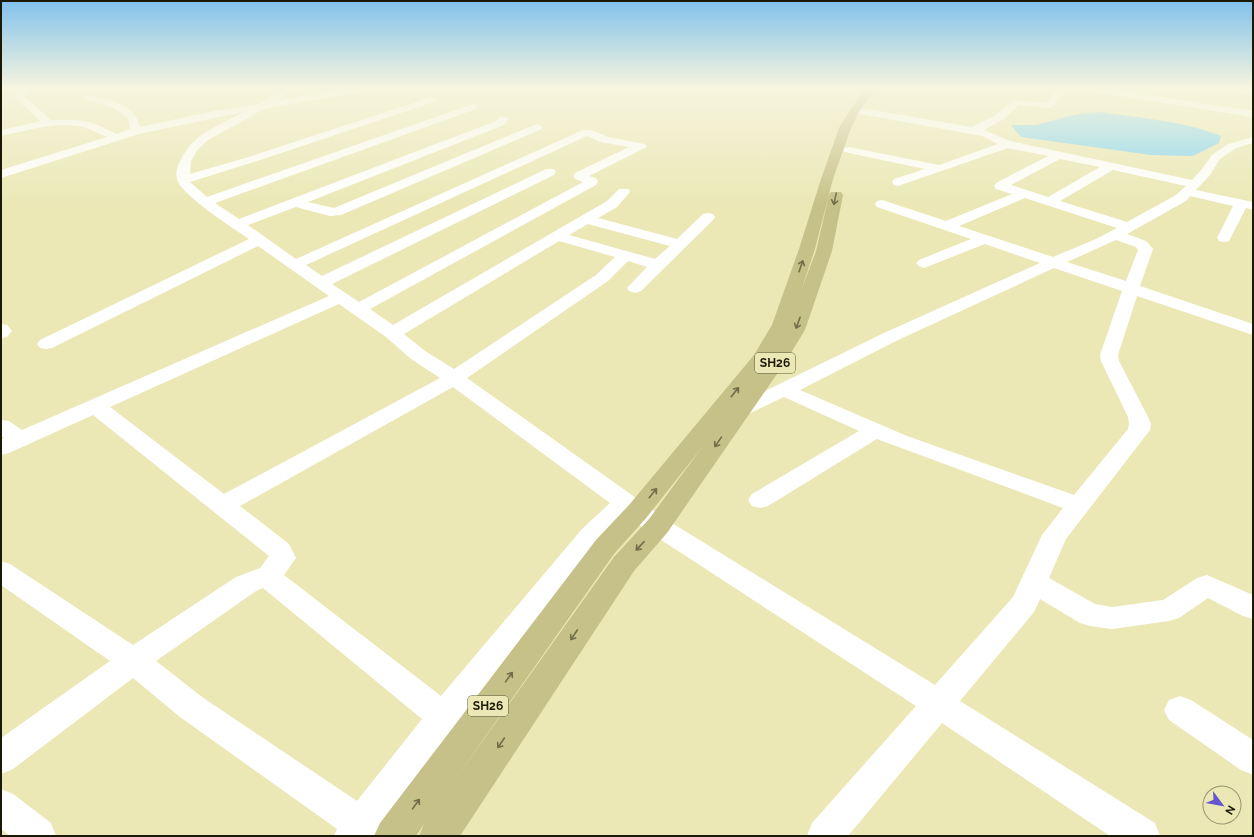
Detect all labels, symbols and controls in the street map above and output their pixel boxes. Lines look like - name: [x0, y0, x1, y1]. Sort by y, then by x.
- one-way arrow: [831, 192, 839, 205]
- one-way arrow: [798, 259, 805, 272]
- one-way arrow: [794, 317, 802, 329]
- road number: SH26: [755, 353, 795, 373]
- one-way arrow: [731, 386, 739, 397]
- one-way arrow: [714, 437, 722, 448]
- one-way arrow: [649, 487, 657, 498]
- one-way arrow: [635, 541, 645, 551]
- one-way arrow: [570, 630, 578, 641]
- one-way arrow: [505, 671, 513, 682]
- road number: SH26: [468, 696, 508, 716]
- one-way arrow: [497, 737, 505, 748]
- north arrow: [1202, 785, 1242, 825]
- one-way arrow: [412, 799, 420, 810]
- text: N: [1222, 803, 1238, 817]

